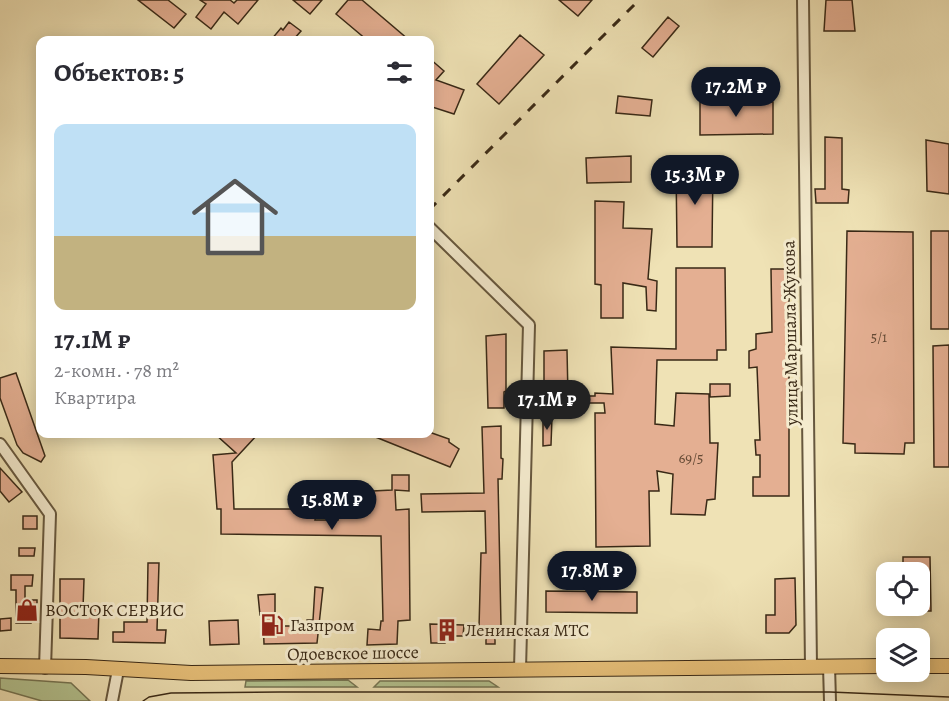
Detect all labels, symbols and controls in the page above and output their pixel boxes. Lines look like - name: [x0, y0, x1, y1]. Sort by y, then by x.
- text: Объектов: 5: [54, 55, 184, 90]
- icon: filters: [383, 56, 416, 89]
- pin: 17.2M ₽: [681, 67, 791, 118]
- text: 17.2M ₽: [705, 73, 767, 100]
- pin: 15.3M ₽: [640, 155, 750, 206]
- text: 15.3M ₽: [665, 161, 725, 188]
- icon: home: [181, 163, 289, 271]
- street label: улица Маршала Жукова: [776, 240, 804, 427]
- text: 17.1M ₽: [54, 322, 130, 357]
- house number: 5/1: [871, 327, 887, 347]
- text: 2-комн. · 78 m²: [54, 357, 179, 384]
- pin: 17.1M ₽: [492, 380, 602, 431]
- text: Квартира: [54, 384, 136, 411]
- text: 17.1M ₽: [518, 386, 576, 413]
- house number: 69/5: [678, 448, 704, 468]
- pin: 15.8M ₽: [277, 480, 387, 531]
- text: 15.8M ₽: [301, 486, 363, 513]
- pin: 17.8M ₽: [537, 551, 647, 602]
- text: 17.8M ₽: [561, 557, 623, 584]
- map controls: [876, 562, 930, 682]
- button: locate: [876, 562, 930, 616]
- shop icon: ВОСТОК СЕРВИС: [14, 597, 40, 623]
- place label: ВОСТОК СЕРВИС: [45, 598, 184, 622]
- fuel station icon: Газпром: [259, 612, 285, 638]
- place label: Газпром: [290, 613, 355, 637]
- building icon: Ленинская МТС: [434, 617, 460, 643]
- place label: Ленинская МТС: [465, 618, 589, 642]
- button: layers: [876, 628, 930, 682]
- street label: Одоевское шоссе: [287, 640, 419, 666]

